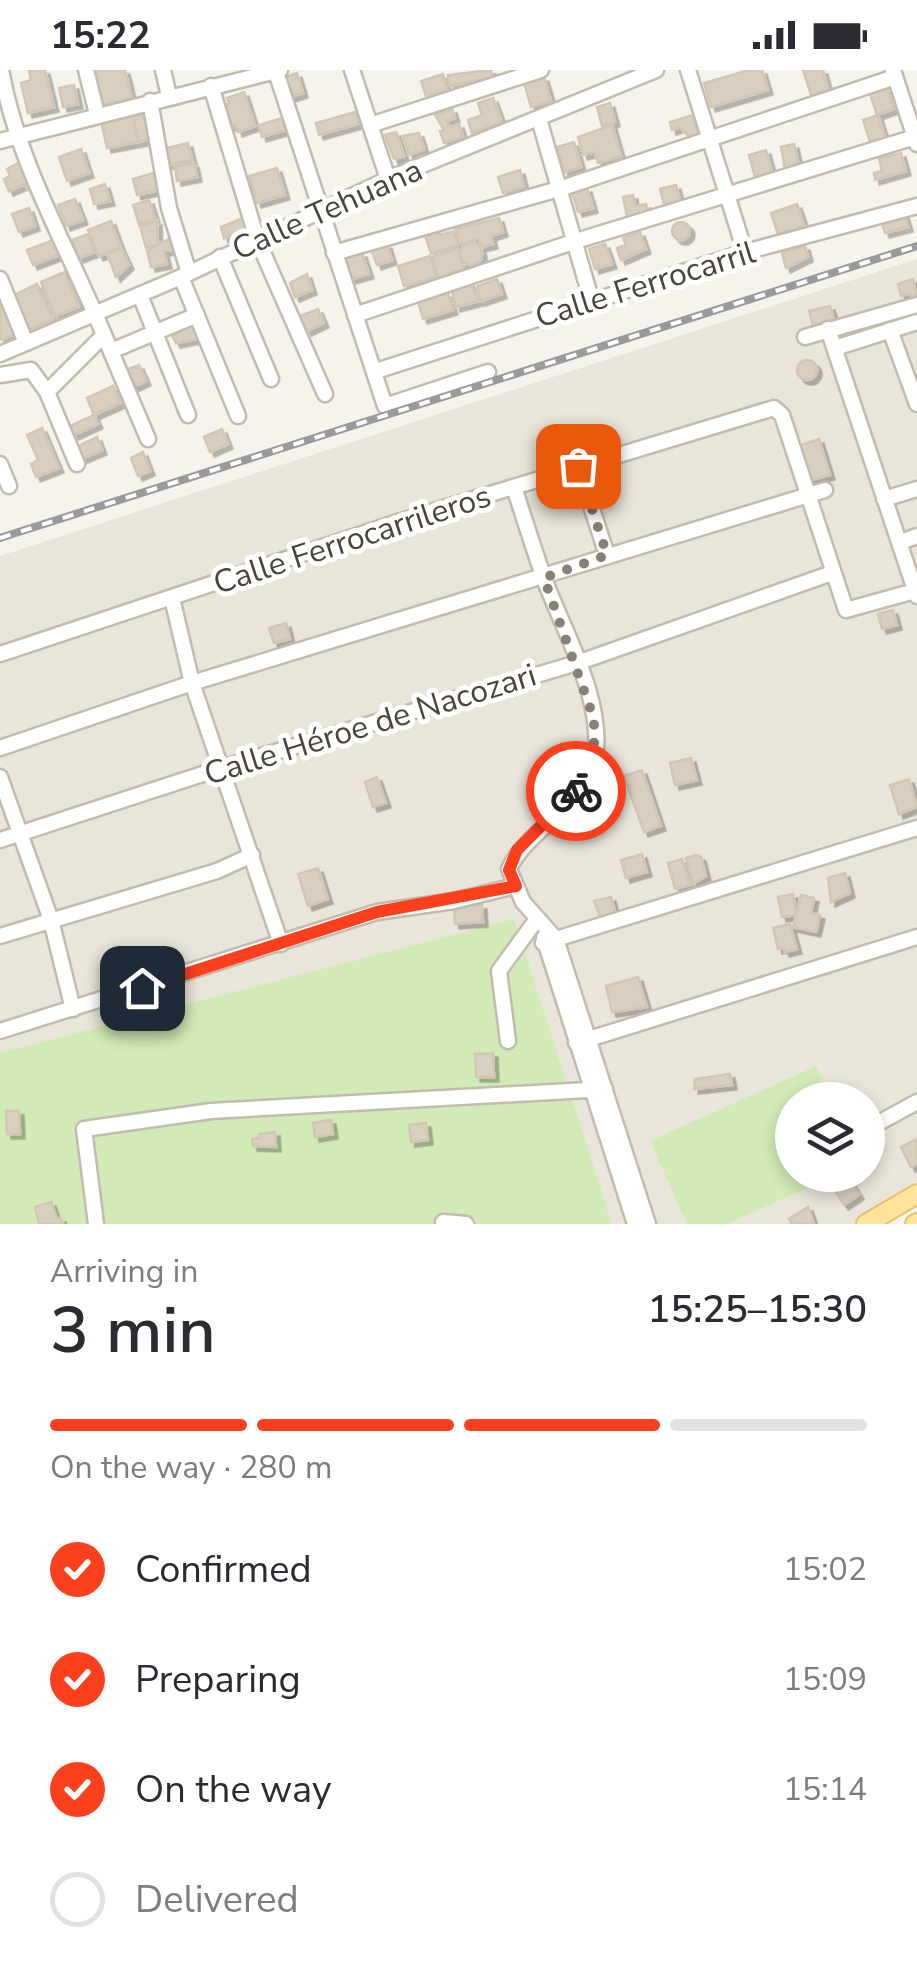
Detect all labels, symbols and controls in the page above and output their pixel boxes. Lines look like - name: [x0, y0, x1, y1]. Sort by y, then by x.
- text: 15:22: [50, 10, 151, 61]
- street label: Calle Tehuana: [225, 148, 429, 271]
- street label: Calle Ferrocarril: [530, 230, 761, 338]
- pin: [536, 424, 621, 509]
- icon: bag: [551, 439, 606, 494]
- street label: Calle Ferrocarrileros: [208, 474, 496, 605]
- street label: Calle Héroe de Nacozari: [199, 654, 541, 795]
- courier: [526, 741, 626, 841]
- icon: bike: [549, 764, 604, 819]
- pin: [100, 946, 185, 1031]
- icon: home: [115, 961, 170, 1016]
- map controls: [775, 1082, 885, 1192]
- button: layers: [775, 1082, 885, 1192]
- text: Arriving in: [50, 1250, 198, 1293]
- text: 15:25–15:30: [648, 1284, 867, 1335]
- text: 3 min: [50, 1286, 216, 1375]
- text: On the way · 280 m: [50, 1446, 332, 1489]
- icon: check: [50, 1542, 105, 1597]
- text: Confirmed: [135, 1544, 312, 1595]
- text: 15:02: [783, 1548, 867, 1591]
- icon: check: [50, 1652, 105, 1707]
- text: Preparing: [135, 1654, 301, 1705]
- text: 15:09: [783, 1658, 867, 1701]
- icon: check: [50, 1762, 105, 1817]
- text: On the way: [135, 1764, 331, 1815]
- text: 15:14: [783, 1768, 867, 1811]
- text: Delivered: [135, 1874, 299, 1925]

